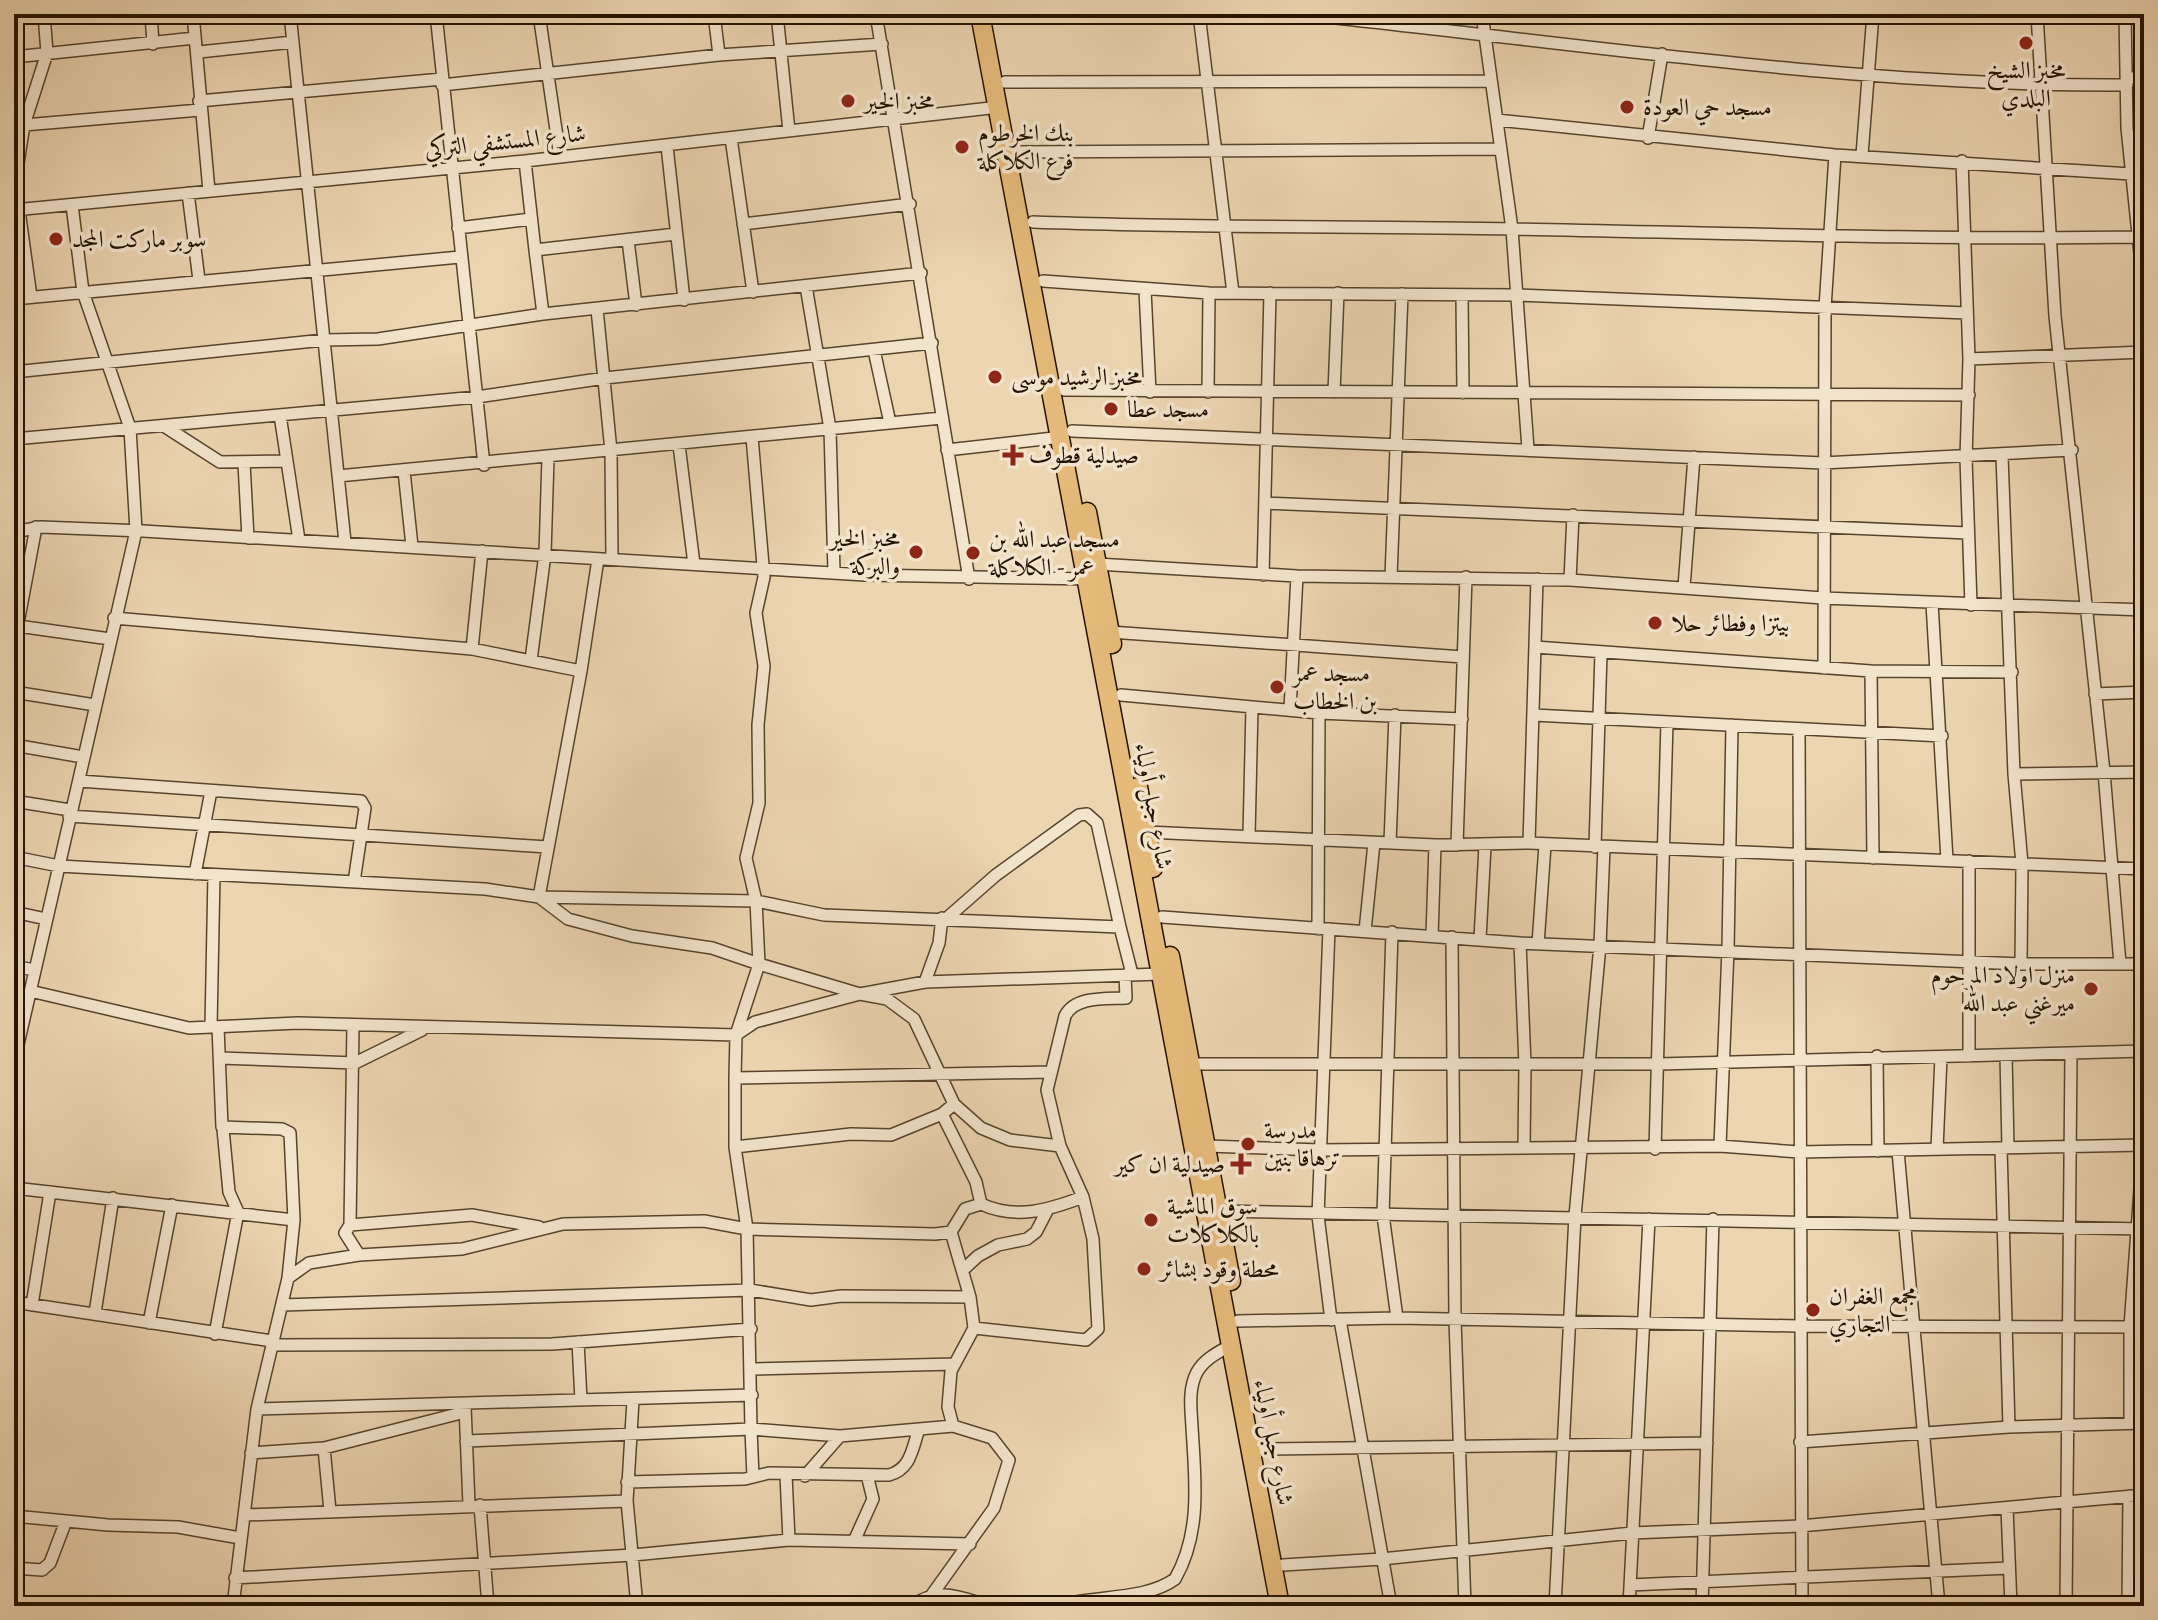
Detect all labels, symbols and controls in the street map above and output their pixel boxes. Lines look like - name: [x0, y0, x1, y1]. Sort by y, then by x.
- marker: مخبز الشيخ البلدي: [2017, 34, 2035, 52]
- place label: مخبز الشيخ البلدي: [1987, 54, 2066, 117]
- place label: مخبز الخير: [861, 85, 935, 117]
- place label: مسجد حي العودة: [1643, 91, 1772, 126]
- marker: مخبز الخير: [839, 92, 857, 110]
- marker: مسجد حي العودة: [1618, 98, 1636, 116]
- street label: شارع المستشفي التركي: [423, 117, 588, 172]
- place label: بنك الخرطوم فرع الكلاكلة: [977, 117, 1074, 181]
- marker: بنك الخرطوم فرع الكلاكلة: [953, 138, 971, 156]
- place label: سوبر ماركت المجد: [72, 223, 206, 255]
- marker: سوبر ماركت المجد: [47, 230, 65, 248]
- place label: مخبز الرشيد موسى: [1011, 361, 1142, 394]
- marker: مخبز الرشيد موسى: [986, 368, 1004, 386]
- place label: مسجد عطا: [1127, 393, 1209, 425]
- marker: مسجد عطا: [1102, 400, 1120, 418]
- place label: صيدلية قطوف: [1029, 439, 1139, 471]
- marker: صيدلية قطوف: [1004, 446, 1022, 464]
- place label: مسجد عبد الله بن عمر - الكلاكلة: [988, 520, 1120, 583]
- place label: مخبز الخير والبركة: [827, 522, 900, 582]
- marker: مخبز الخير والبركة: [907, 543, 925, 561]
- marker: مسجد عبد الله بن عمر - الكلاكلة: [964, 544, 982, 562]
- place label: بيتزا وفطائر حلا: [1671, 607, 1790, 639]
- marker: بيتزا وفطائر حلا: [1646, 614, 1664, 632]
- place label: مسجد عمر بن الخطاب: [1290, 657, 1378, 717]
- marker: مسجد عمر بن الخطاب: [1268, 678, 1286, 696]
- street label: شارع جبل أولياء: [1123, 740, 1182, 873]
- place label: منزل اولاد المرحوم ميرغني عبد الله: [1931, 959, 2075, 1025]
- marker: منزل اولاد المرحوم ميرغني عبد الله: [2082, 980, 2100, 998]
- place label: مدرسة ترهاقا بنين: [1264, 1114, 1341, 1174]
- marker: مدرسة ترهاقا بنين: [1239, 1135, 1257, 1153]
- place label: صيدلية ان كير: [1112, 1148, 1225, 1180]
- marker: صيدلية ان كير: [1232, 1155, 1250, 1173]
- place label: سوق الماشية بالكلاكلات: [1167, 1190, 1259, 1250]
- marker: سوق الماشية بالكلاكلات: [1142, 1211, 1160, 1229]
- place label: محطة وقود بشائر: [1157, 1253, 1279, 1285]
- marker: محطة وقود بشائر: [1135, 1260, 1153, 1278]
- place label: مجمع الغفران التجاري: [1829, 1280, 1918, 1343]
- marker: مجمع الغفران التجاري: [1804, 1301, 1822, 1319]
- street label: شارع جبل أولياء: [1242, 1376, 1303, 1509]

